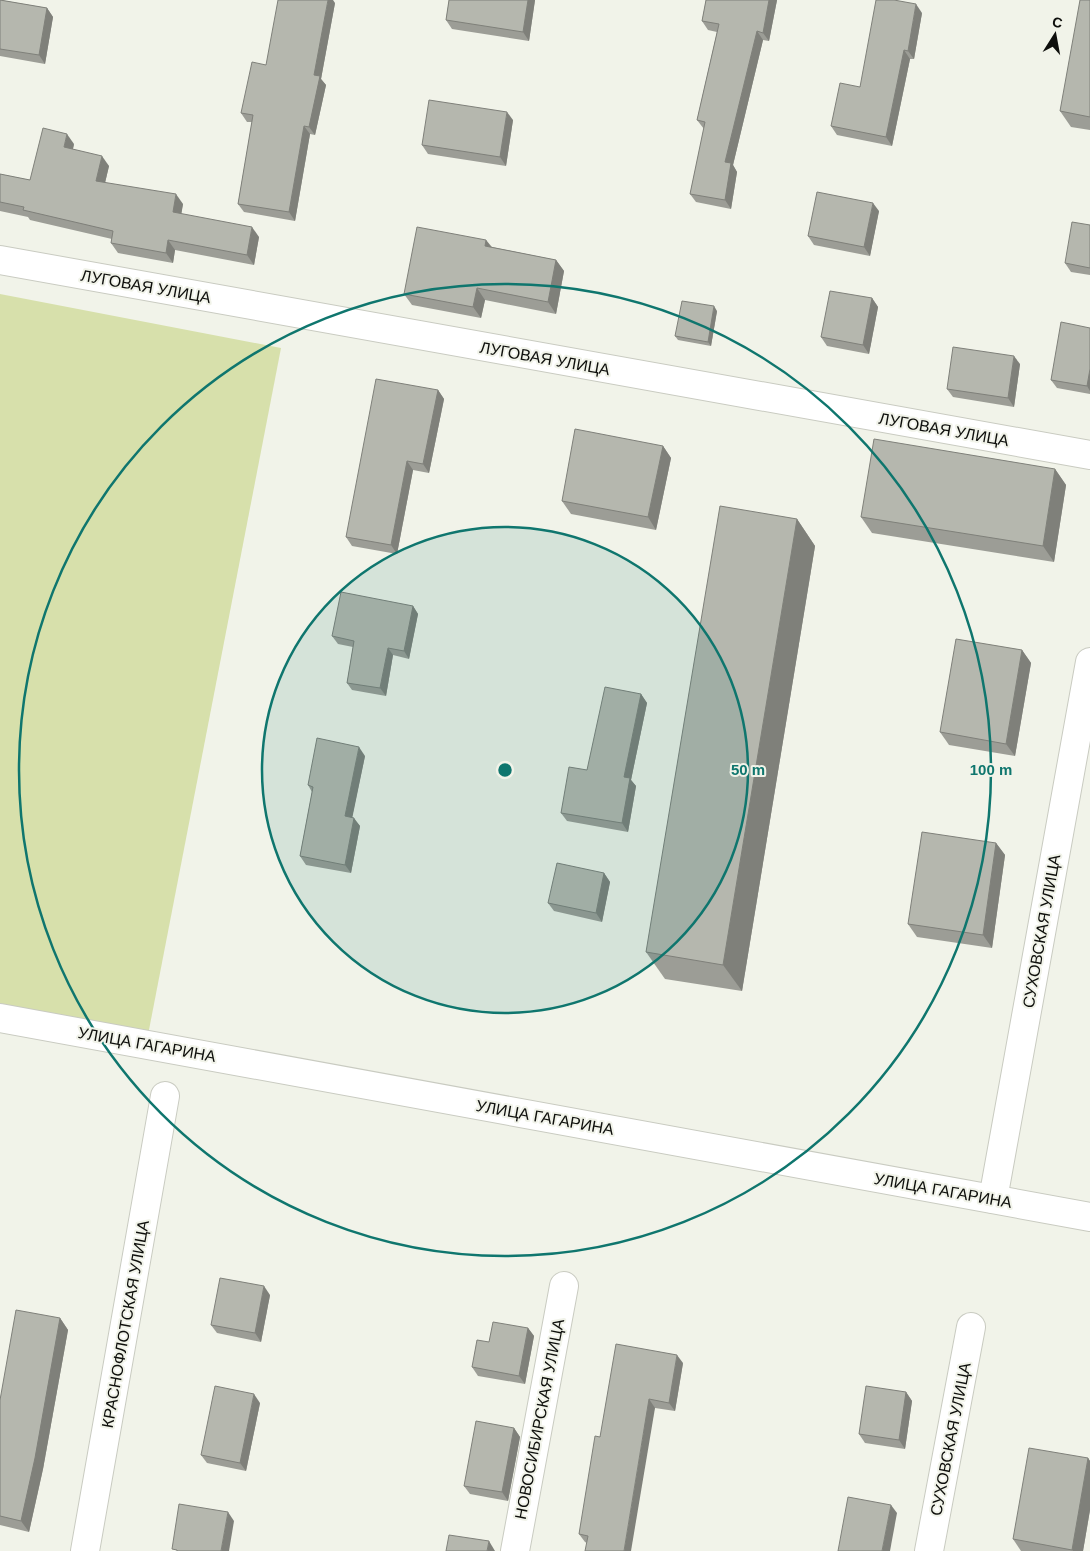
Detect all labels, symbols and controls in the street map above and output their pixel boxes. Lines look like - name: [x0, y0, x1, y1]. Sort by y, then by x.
- north arrow: [1030, 10, 1080, 60]
- text: С: [1051, 13, 1064, 31]
- street label: ЛУГОВАЯ УЛИЦА: [80, 267, 213, 306]
- street label: ЛУГОВАЯ УЛИЦА: [479, 339, 612, 378]
- street label: ЛУГОВАЯ УЛИЦА: [878, 410, 1011, 449]
- centre of rings: [496, 761, 514, 779]
- text: 50 m: [731, 761, 765, 778]
- text: 100 m: [970, 761, 1012, 778]
- street label: СУХОВСКАЯ УЛИЦА: [1020, 853, 1063, 1009]
- street label: УЛИЦА ГАГАРИНА: [77, 1024, 217, 1065]
- street label: УЛИЦА ГАГАРИНА: [475, 1097, 615, 1138]
- street label: УЛИЦА ГАГАРИНА: [873, 1170, 1013, 1211]
- street label: КРАСНОФЛОТСКАЯ УЛИЦА: [99, 1218, 152, 1429]
- street label: НОВОСИБИРСКАЯ УЛИЦА: [512, 1317, 567, 1521]
- street label: СУХОВСКАЯ УЛИЦА: [927, 1361, 974, 1517]

